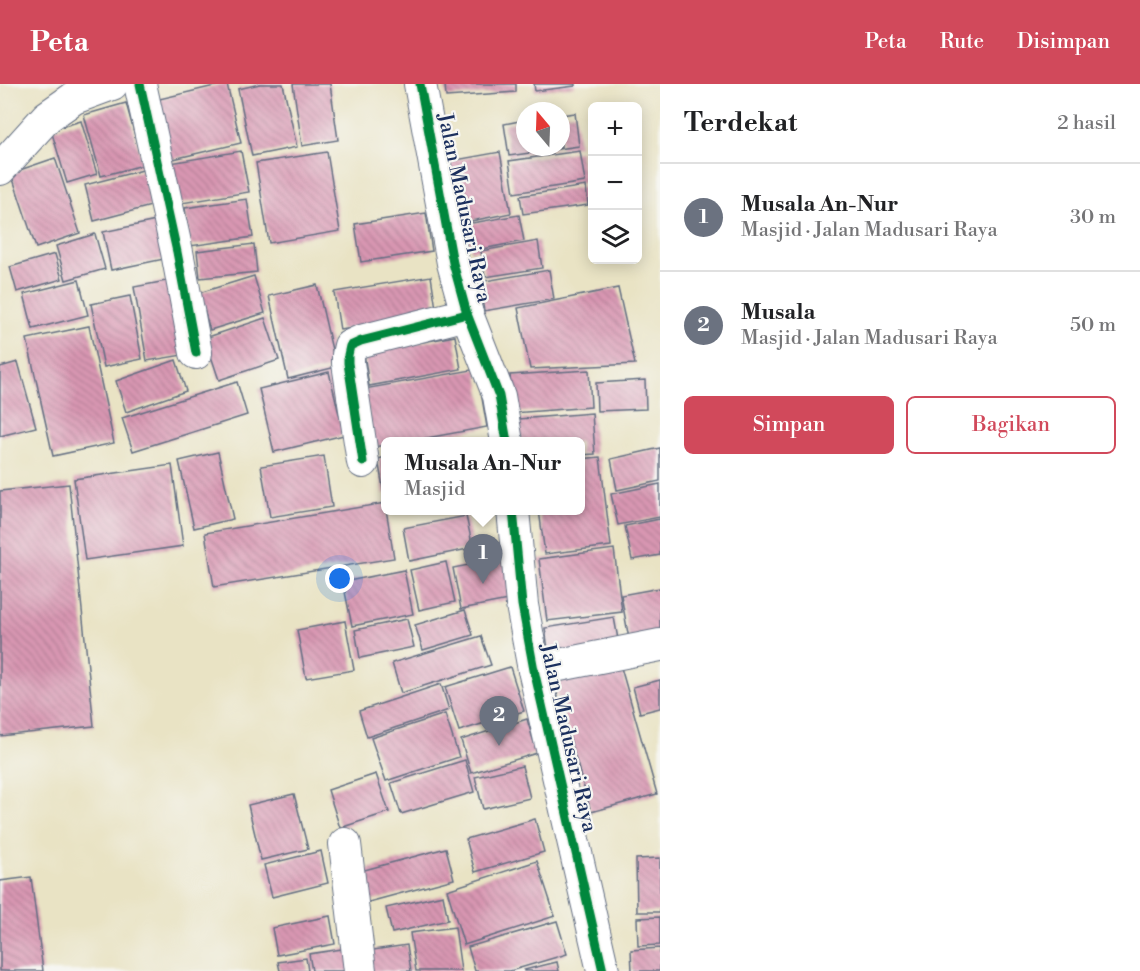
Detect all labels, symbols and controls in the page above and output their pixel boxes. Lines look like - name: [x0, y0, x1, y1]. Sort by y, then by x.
- text: Peta: [30, 25, 89, 60]
- text: Peta: [865, 29, 907, 55]
- text: Rute: [940, 29, 984, 55]
- text: Disimpan: [1017, 29, 1110, 55]
- north arrow: [516, 102, 570, 156]
- map controls: [588, 102, 642, 264]
- button: +: [588, 102, 642, 156]
- text: Terdekat: [684, 107, 797, 139]
- street label: Jalan Madusari Raya: [431, 110, 497, 305]
- text: 2 hasil: [1057, 111, 1116, 136]
- button: −: [588, 156, 642, 210]
- text: Musala An-Nur: [741, 191, 898, 218]
- text: 1: [699, 205, 708, 230]
- text: 30 m: [1070, 205, 1116, 230]
- button: layers: [588, 210, 642, 264]
- text: Masjid · Jalan Madusari Raya: [741, 218, 998, 243]
- text: Musala: [741, 299, 815, 326]
- text: 2: [697, 313, 710, 338]
- text: 50 m: [1070, 313, 1116, 338]
- text: Masjid · Jalan Madusari Raya: [741, 326, 998, 351]
- button: Simpan: [684, 396, 894, 454]
- button: Bagikan: [906, 396, 1116, 454]
- popup: [381, 437, 585, 515]
- text: Musala An-Nur: [404, 450, 562, 477]
- text: Masjid: [404, 477, 465, 502]
- pin: 1: [464, 534, 502, 584]
- your location: [325, 564, 354, 593]
- street label: Jalan Madusari Raya: [533, 640, 602, 835]
- pin: 2: [480, 696, 518, 746]

